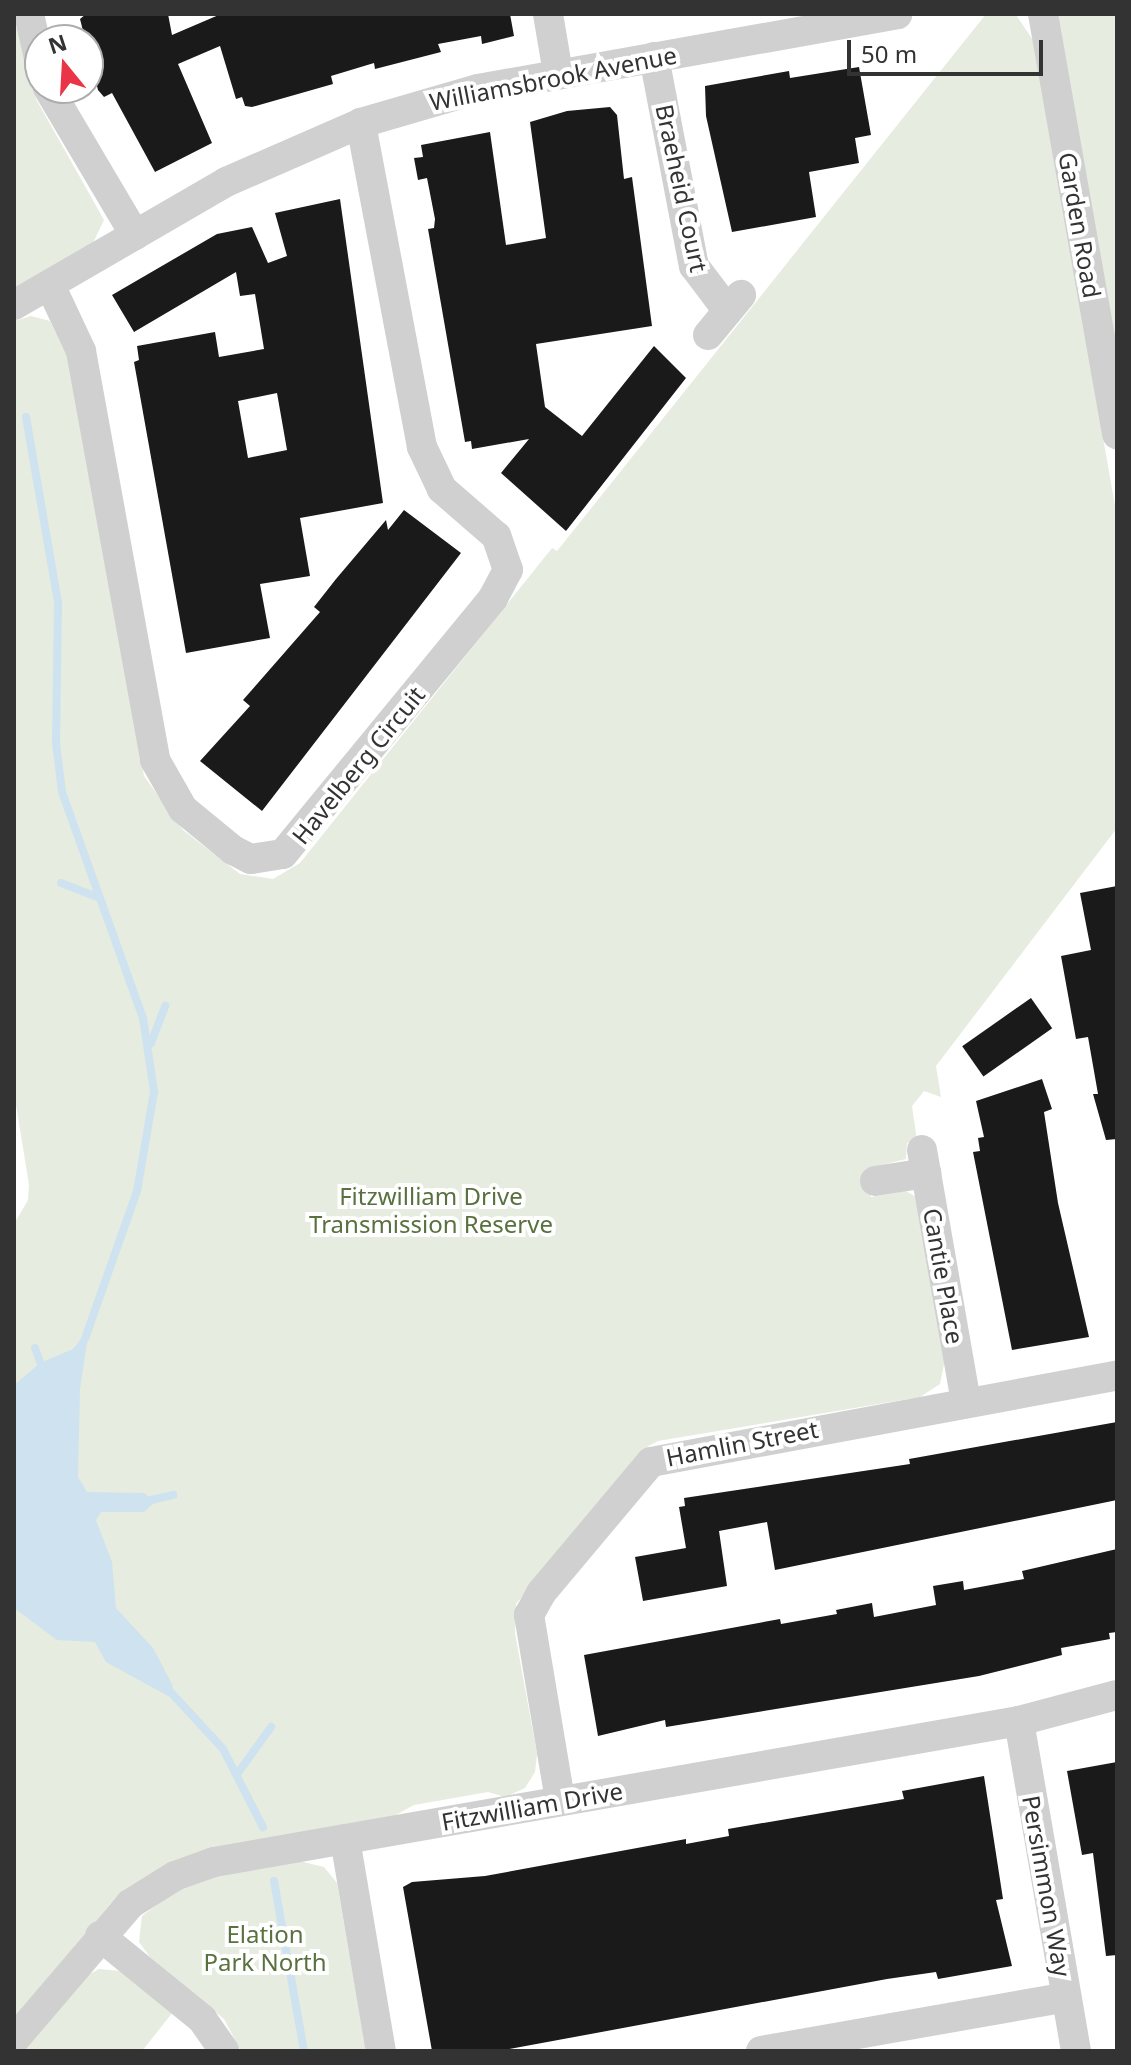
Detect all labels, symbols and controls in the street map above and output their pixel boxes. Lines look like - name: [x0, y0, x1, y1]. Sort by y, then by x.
- north arrow: [24, 24, 104, 104]
- scale bar: [851, 24, 1047, 74]
- text: N: [44, 26, 70, 60]
- text: 50 m: [861, 37, 917, 70]
- street label: Williamsbrook Avenue: [427, 40, 679, 116]
- street label: Braeheid Court: [650, 102, 714, 274]
- street label: Garden Road: [1053, 150, 1107, 300]
- street label: Havelberg Circuit: [286, 681, 430, 849]
- park label: Fitzwilliam Drive Transmission Reserve: [309, 1182, 553, 1238]
- street label: Cantie Place: [918, 1206, 970, 1346]
- street label: Hamlin Street: [664, 1414, 820, 1472]
- street label: Fitzwilliam Drive: [439, 1776, 625, 1836]
- street label: Persimmon Way: [1017, 1793, 1077, 1979]
- park label: Elation Park North: [203, 1920, 327, 1976]

